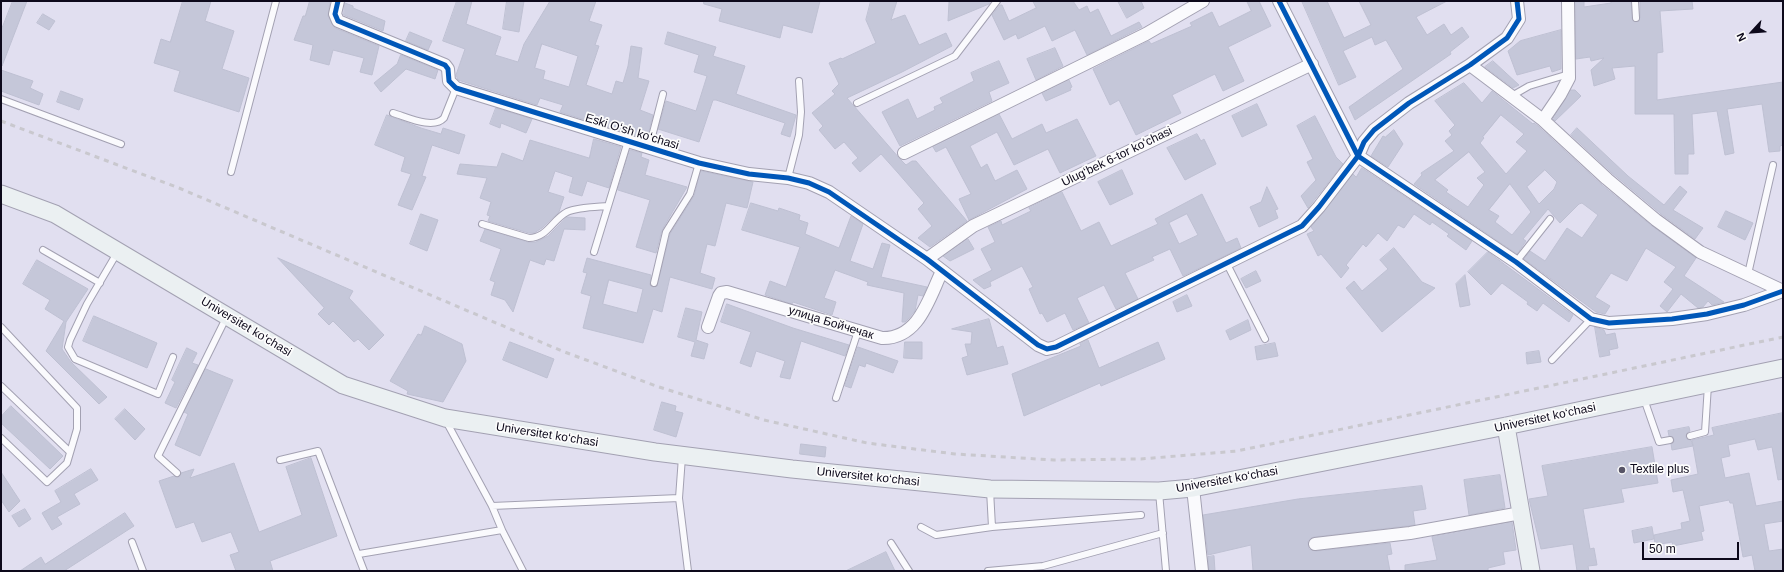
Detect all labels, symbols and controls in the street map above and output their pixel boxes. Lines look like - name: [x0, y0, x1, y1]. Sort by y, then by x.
- north arrow: [1732, 12, 1772, 52]
- text: N: [1734, 31, 1748, 43]
- street label: Eski Oʻsh koʻchasi: [583, 111, 681, 153]
- street label: Ulug‘bek 6-tor koʻchasi: [1059, 124, 1175, 190]
- street label: Universitet kо‘chasi: [198, 294, 294, 360]
- street label: улица Бойчечак: [787, 303, 875, 343]
- street label: Universitet kо‘chasi: [1493, 400, 1597, 436]
- street label: Universitet kо‘chasi: [495, 420, 599, 450]
- place label: Textile plus: [1630, 463, 1689, 477]
- street label: Universitet kо‘chasi: [816, 464, 920, 490]
- street label: Universitet kо‘chasi: [1175, 464, 1279, 496]
- marker: Textile plus: [1617, 465, 1627, 475]
- scale bar: [1644, 534, 1741, 560]
- text: 50 m: [1649, 542, 1676, 556]

